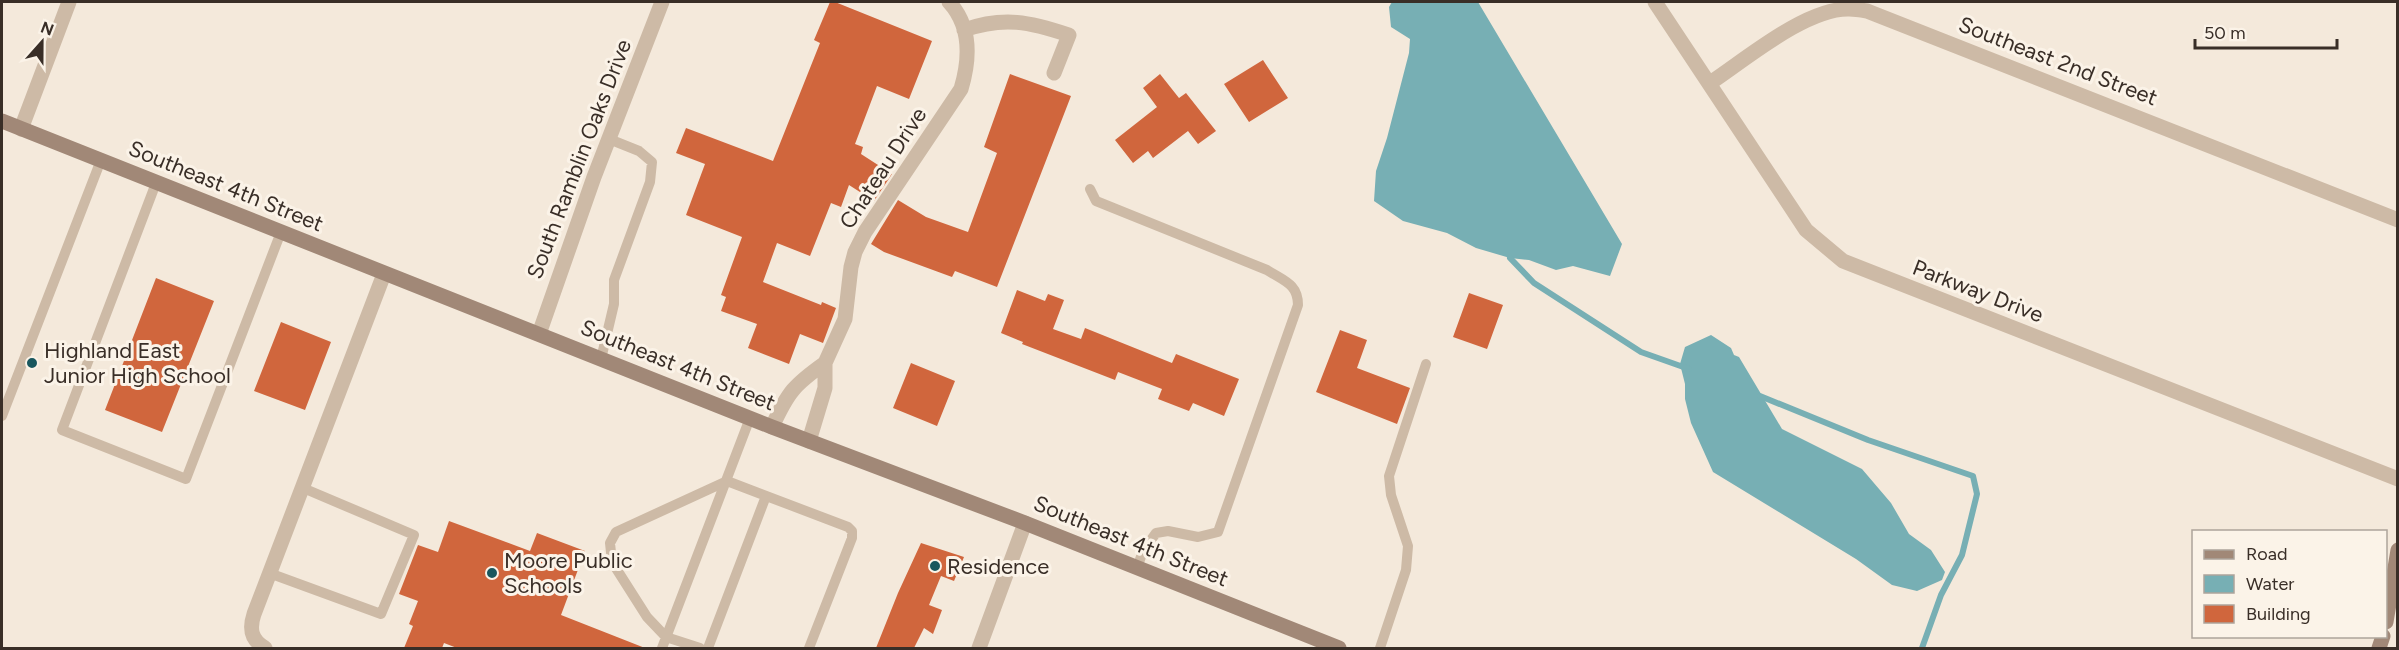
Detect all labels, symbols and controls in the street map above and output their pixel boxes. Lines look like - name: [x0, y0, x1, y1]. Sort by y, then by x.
- street label: Southeast 2nd Street: [1955, 11, 2161, 111]
- north arrow: [12, 12, 72, 72]
- scale bar: [2195, 12, 2338, 50]
- text: N: [38, 17, 56, 40]
- text: 50 m: [2204, 22, 2246, 44]
- street label: South Ramblin Oaks Drive: [521, 35, 637, 283]
- street label: Chateau Drive: [834, 102, 932, 234]
- street label: Southeast 4th Street: [125, 135, 327, 237]
- street label: Parkway Drive: [1909, 254, 2047, 328]
- street label: Southeast 4th Street: [577, 314, 779, 416]
- place label: Highland East Junior High School: [44, 337, 231, 389]
- marker: Highland East Junior High School: [25, 356, 39, 370]
- street label: Southeast 4th Street: [1030, 490, 1232, 592]
- legend: [2192, 530, 2387, 638]
- text: Road: [2246, 543, 2287, 565]
- place label: Moore Public Schools: [504, 547, 633, 599]
- place label: Residence: [947, 553, 1049, 580]
- marker: Residence: [928, 559, 942, 573]
- marker: Moore Public Schools: [485, 566, 499, 580]
- text: Water: [2246, 573, 2294, 595]
- text: Building: [2246, 603, 2311, 625]

